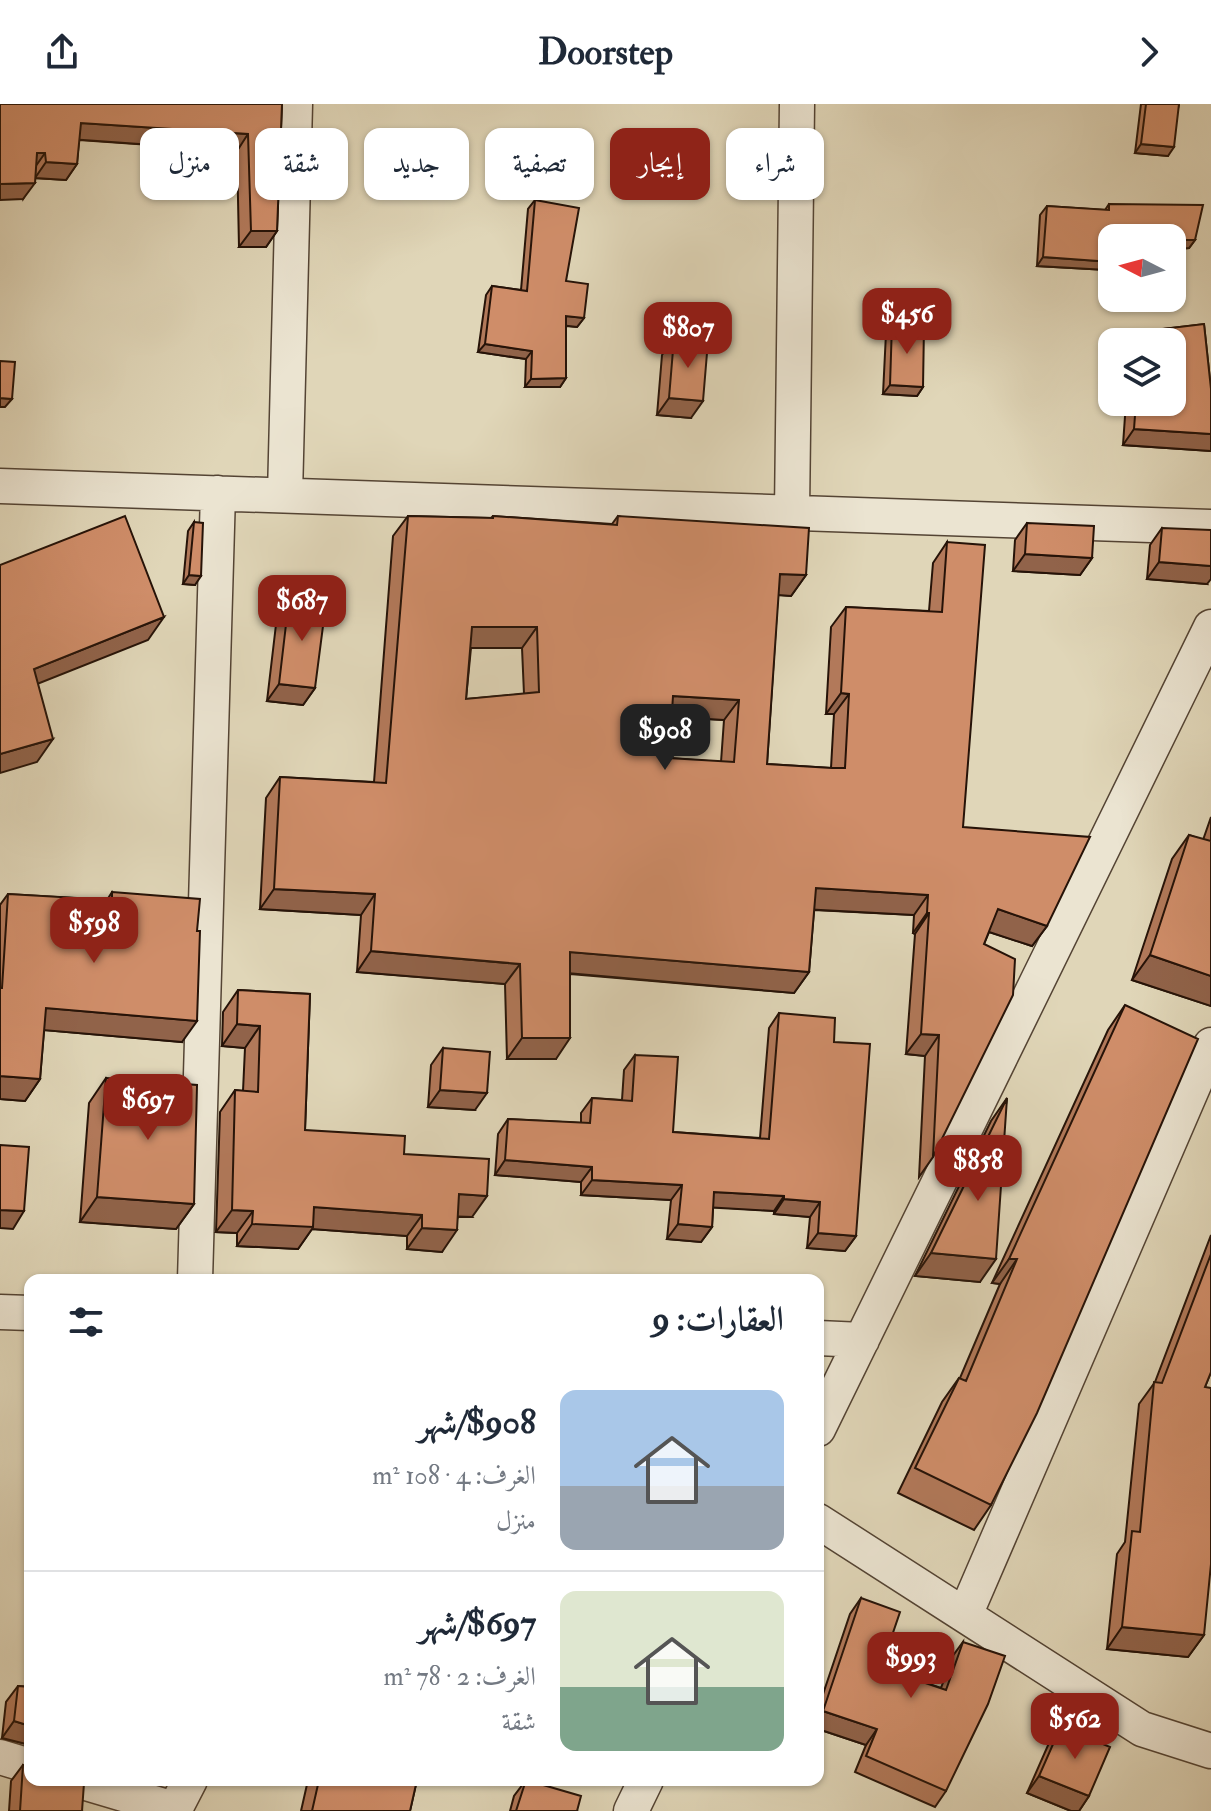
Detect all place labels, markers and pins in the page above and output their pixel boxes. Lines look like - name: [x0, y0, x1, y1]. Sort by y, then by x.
- pin: $456: [860, 288, 954, 356]
- pin: $807: [641, 302, 735, 370]
- pin: $687: [255, 575, 349, 643]
- pin: $908: [618, 704, 712, 772]
- pin: $598: [47, 897, 141, 965]
- pin: $697: [101, 1074, 195, 1142]
- pin: $858: [931, 1135, 1025, 1203]
- pin: $993: [864, 1632, 958, 1700]
- pin: $562: [1028, 1693, 1122, 1761]

